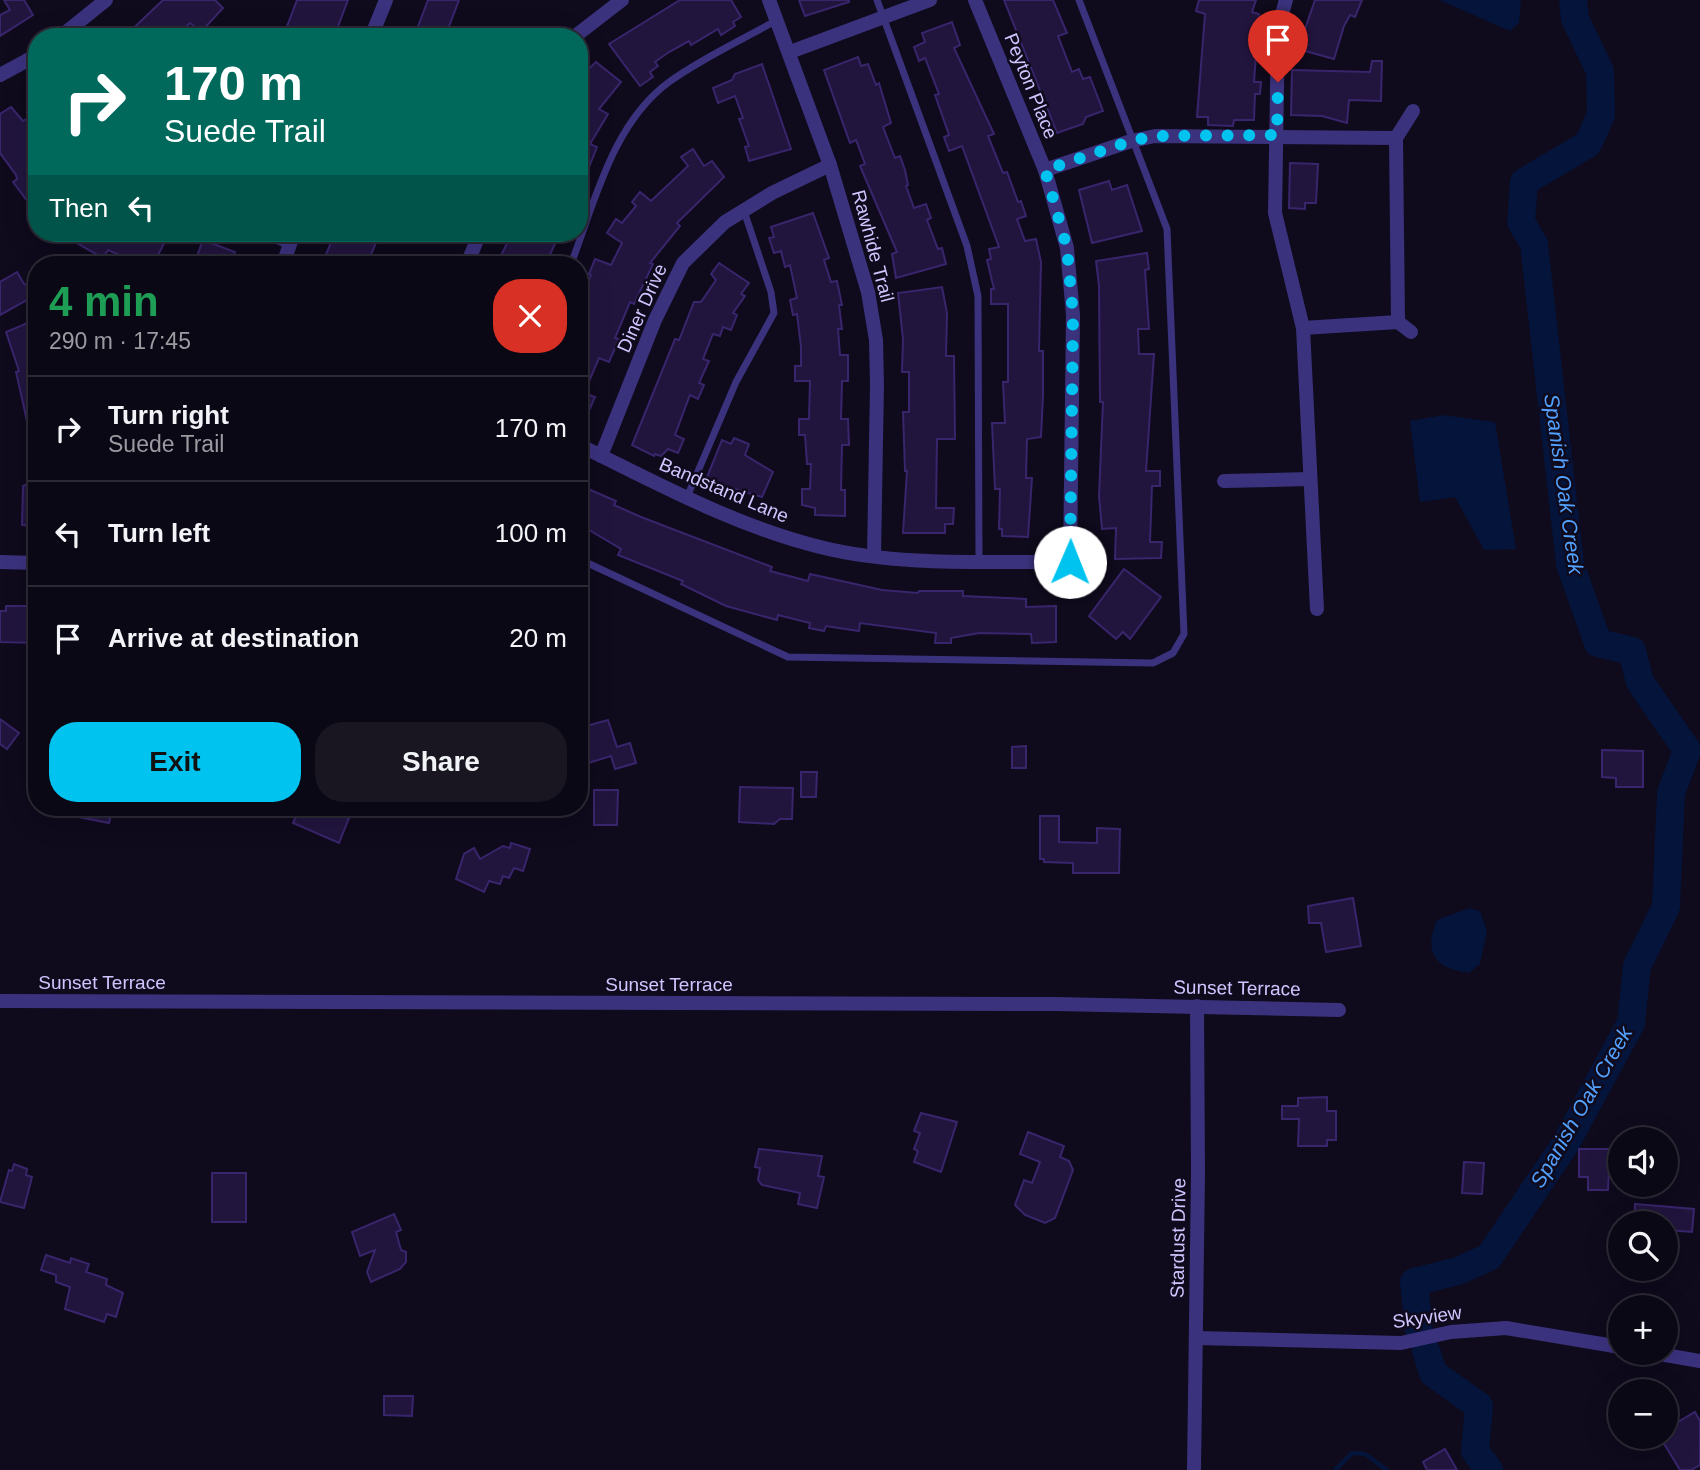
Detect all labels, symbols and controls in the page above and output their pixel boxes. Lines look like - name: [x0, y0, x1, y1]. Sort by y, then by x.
- pin: [1248, 10, 1308, 82]
- icon: arrive: [1259, 21, 1297, 59]
- street label: Peyton Place: [1000, 30, 1062, 142]
- icon: right: [49, 56, 140, 147]
- text: 170 m: [164, 56, 303, 110]
- text: Suede Trail: [164, 113, 326, 149]
- street label: Rawhide Trail: [848, 188, 898, 304]
- icon: left: [122, 189, 160, 227]
- text: Then: [49, 193, 108, 223]
- street label: Diner Drive: [613, 260, 671, 356]
- text: 4 min: [49, 278, 159, 325]
- button: close: [493, 279, 567, 353]
- text: 290 m · 17:45: [49, 328, 191, 354]
- water label: Spanish Oak Creek: [1540, 392, 1588, 577]
- text: Turn right: [108, 400, 229, 430]
- icon: right: [49, 410, 87, 448]
- text: 170 m: [495, 413, 567, 443]
- text: Suede Trail: [108, 431, 224, 457]
- street label: Bandstand Lane: [656, 453, 792, 527]
- icon: left: [49, 515, 87, 553]
- text: Turn left: [108, 518, 210, 548]
- text: 100 m: [495, 518, 567, 548]
- position arrow: [1033, 525, 1107, 599]
- icon: arrive: [49, 620, 87, 658]
- text: Arrive at destination: [108, 623, 359, 653]
- text: 20 m: [509, 623, 567, 653]
- button: Exit: [49, 722, 301, 802]
- button: Share: [315, 722, 567, 802]
- street label: Sunset Terrace: [38, 972, 166, 993]
- street label: Sunset Terrace: [605, 974, 733, 995]
- street label: Sunset Terrace: [1173, 976, 1301, 1000]
- water label: Spanish Oak Creek: [1526, 1021, 1637, 1192]
- map controls: [1608, 1127, 1678, 1449]
- button: sound: [1608, 1127, 1678, 1197]
- street label: Stardust Drive: [1166, 1178, 1190, 1298]
- button: search: [1608, 1211, 1678, 1281]
- button: +: [1608, 1295, 1678, 1365]
- street label: Skyview: [1391, 1302, 1463, 1332]
- button: −: [1608, 1379, 1678, 1449]

